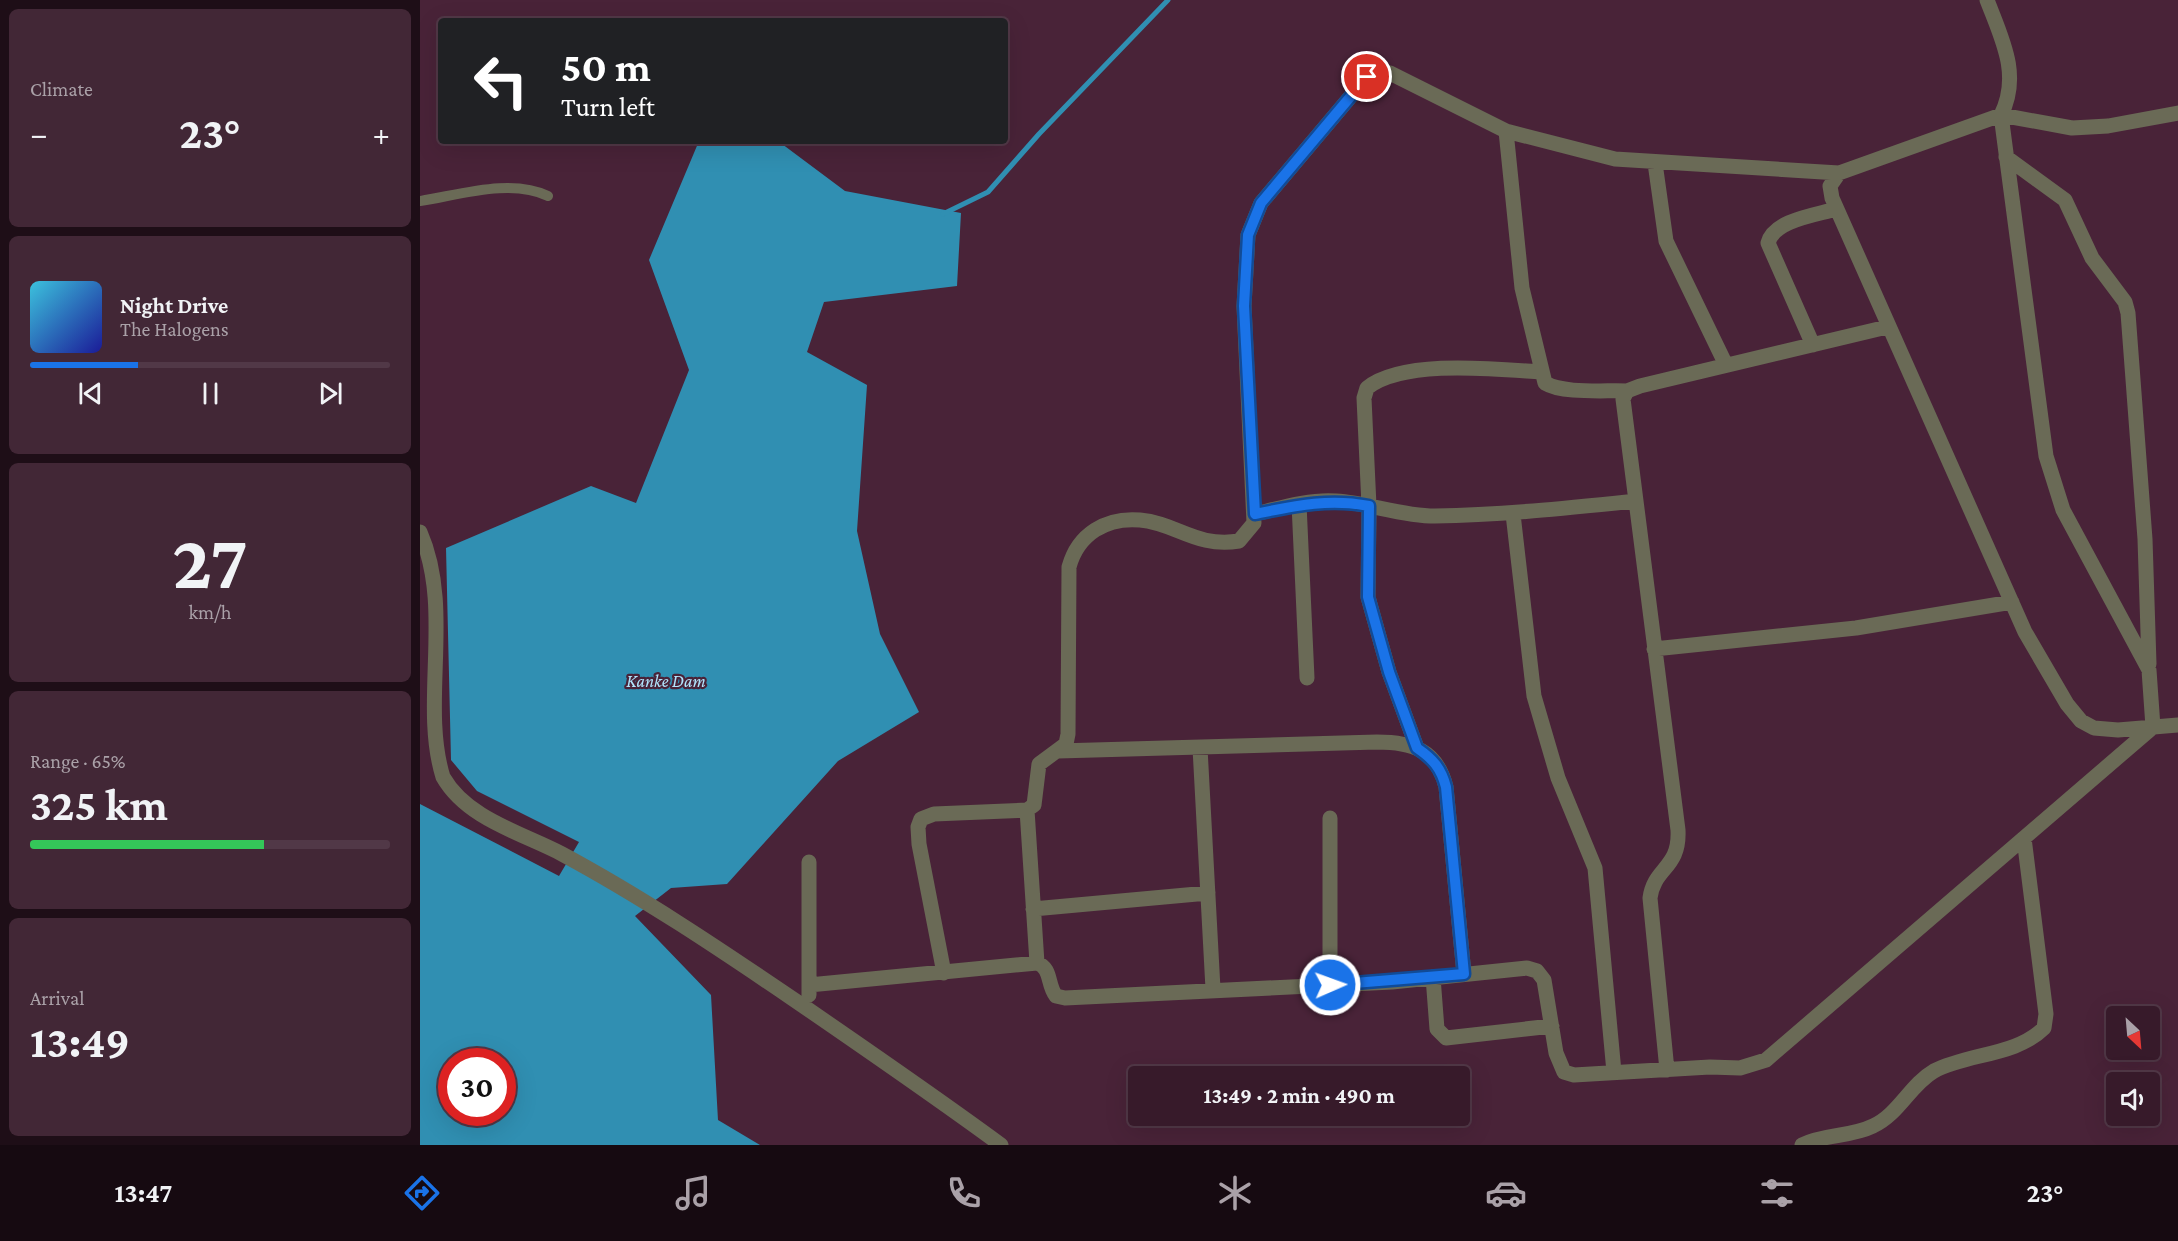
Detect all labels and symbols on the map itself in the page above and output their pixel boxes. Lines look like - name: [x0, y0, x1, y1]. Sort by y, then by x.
- pin: [1341, 51, 1392, 102]
- water label: Kanke Dam: [626, 671, 706, 691]
- position arrow: [1298, 953, 1362, 1017]
- north arrow: [2106, 1006, 2160, 1060]
- speed limit sign: 30: [438, 1048, 516, 1126]

